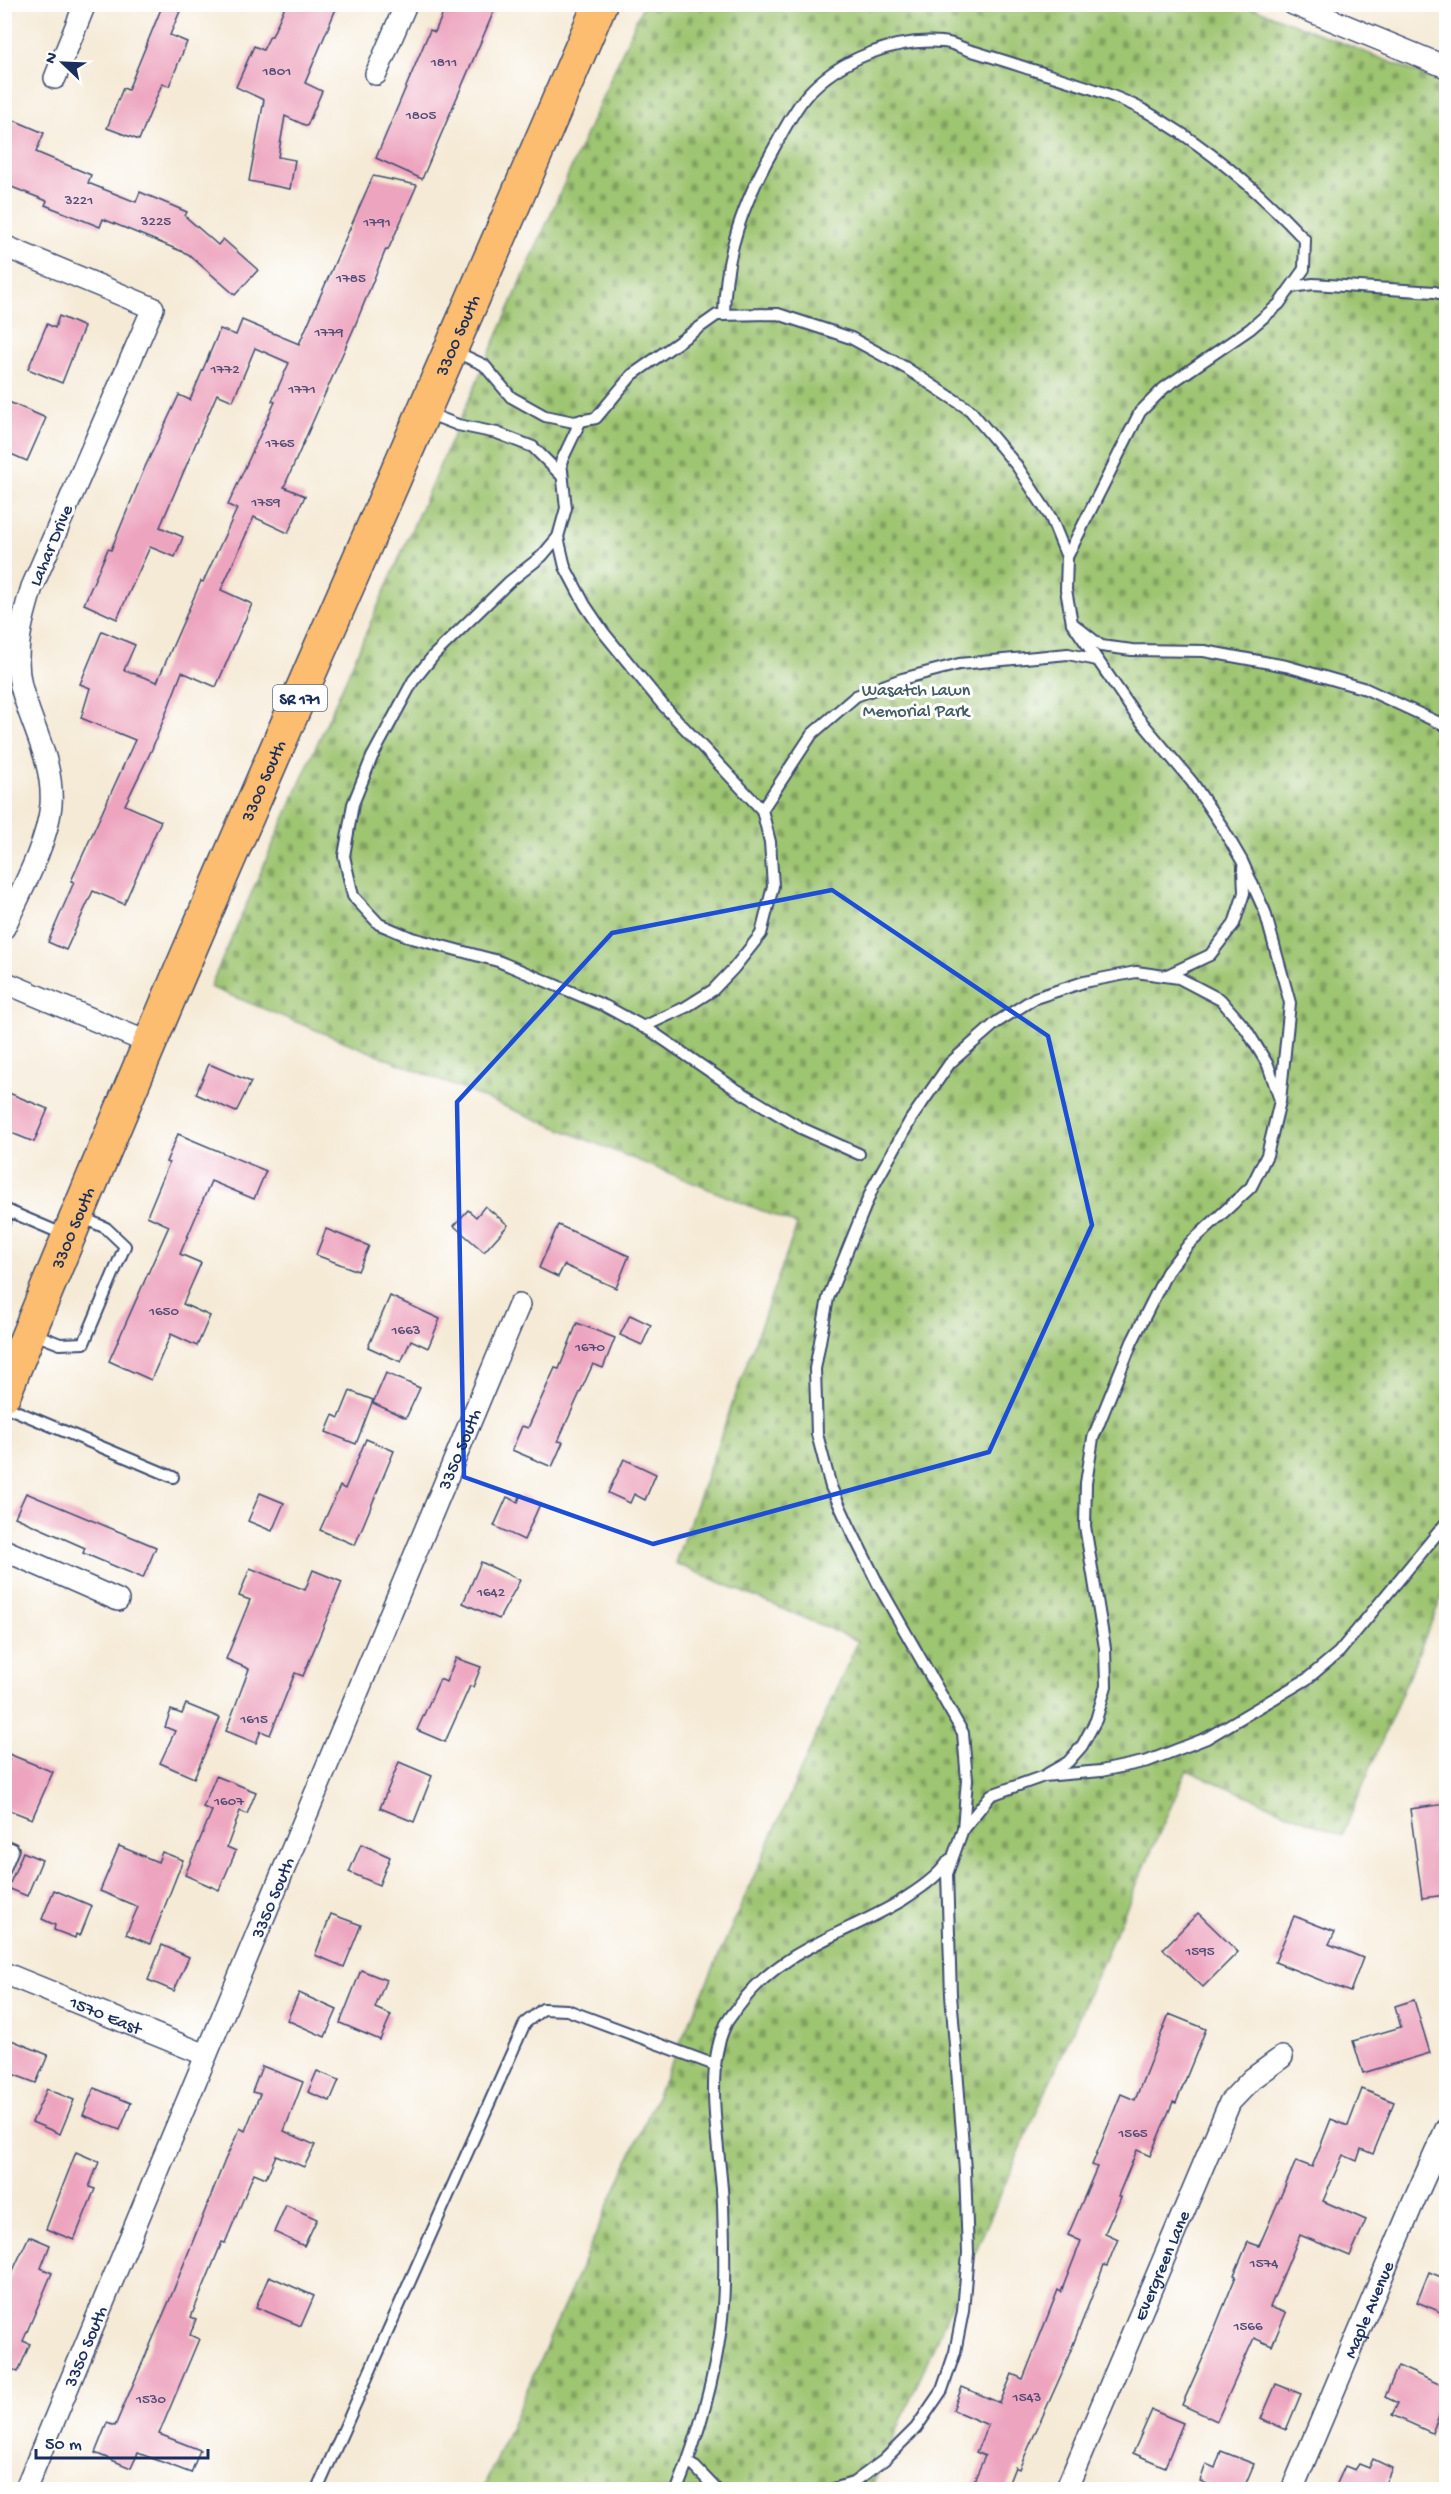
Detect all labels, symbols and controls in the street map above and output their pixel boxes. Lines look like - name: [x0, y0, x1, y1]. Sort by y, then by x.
- north arrow: [33, 33, 93, 93]
- text: N: [42, 49, 63, 67]
- house number: 1811: [430, 54, 457, 72]
- house number: 1801: [262, 63, 291, 81]
- house number: 1805: [405, 107, 436, 125]
- house number: 3221: [64, 192, 93, 210]
- house number: 3225: [140, 213, 171, 231]
- house number: 1791: [362, 214, 391, 232]
- house number: 1785: [335, 270, 366, 288]
- street label: 3300 South: [432, 292, 486, 381]
- house number: 1779: [313, 324, 344, 342]
- house number: 1772: [209, 361, 240, 379]
- house number: 1771: [287, 381, 316, 399]
- house number: 1765: [264, 435, 295, 453]
- house number: 1759: [250, 494, 281, 512]
- street label: Lahar Drive: [26, 502, 79, 590]
- park label: Wasatch Lawn Memorial Park: [862, 681, 971, 723]
- road number: SR 171: [273, 685, 327, 711]
- street label: 3300 South: [238, 737, 292, 826]
- street label: 3300 South: [48, 1184, 101, 1273]
- house number: 1650: [148, 1303, 180, 1321]
- house number: 1663: [390, 1322, 421, 1340]
- house number: 1670: [574, 1339, 605, 1357]
- street label: 3350 South: [435, 1406, 488, 1494]
- house number: 1642: [476, 1584, 505, 1602]
- house number: 1615: [239, 1711, 268, 1729]
- house number: 1607: [213, 1793, 245, 1811]
- street label: 3350 South: [248, 1854, 301, 1943]
- house number: 1595: [1184, 1943, 1215, 1961]
- street label: 1570 East: [65, 1992, 146, 2041]
- house number: 1565: [1117, 2125, 1148, 2143]
- street label: Evergreen Lane: [1131, 2207, 1196, 2324]
- house number: 1574: [1249, 2255, 1278, 2273]
- street label: Maple Avenue: [1341, 2258, 1400, 2362]
- street label: 3350 South: [61, 2303, 114, 2392]
- house number: 1566: [1232, 2318, 1263, 2336]
- house number: 1543: [1012, 2389, 1042, 2407]
- house number: 1530: [135, 2391, 167, 2409]
- scale bar: [36, 2422, 208, 2460]
- text: 50 m: [45, 2435, 82, 2456]

